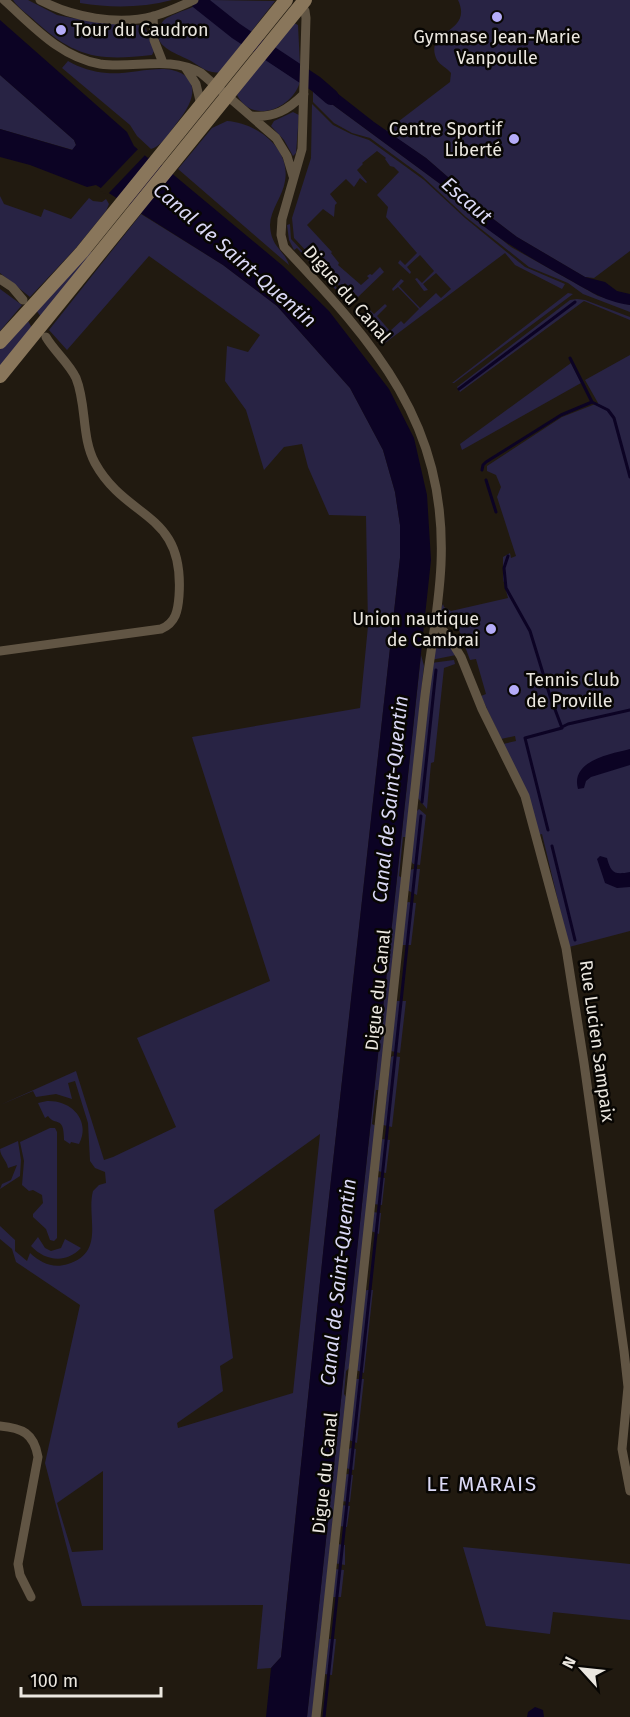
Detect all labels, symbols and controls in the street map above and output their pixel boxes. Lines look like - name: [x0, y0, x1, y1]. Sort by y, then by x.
- marker: Gymnase Jean-Marie Vanpoulle: [490, 10, 504, 24]
- place label: Tour du Caudron: [73, 19, 208, 41]
- marker: Tour du Caudron: [54, 23, 68, 37]
- place label: Gymnase Jean-Marie Vanpoulle: [413, 26, 581, 69]
- place label: Centre Sportif Liberté: [389, 118, 504, 161]
- marker: Centre Sportif Liberté: [507, 132, 521, 146]
- water label: Escaut: [437, 172, 498, 229]
- water label: Canal de Saint-Quentin: [149, 178, 321, 332]
- street label: Digue du Canal: [299, 241, 395, 347]
- place label: Union nautique de Cambrai: [352, 608, 479, 651]
- marker: Union nautique de Cambrai: [484, 622, 498, 636]
- place label: Tennis Club de Proville: [526, 669, 620, 712]
- marker: Tennis Club de Proville: [507, 683, 521, 697]
- water label: Canal de Saint-Quentin: [367, 694, 413, 904]
- street label: Digue du Canal: [361, 928, 395, 1052]
- street label: Rue Lucien Sampaix: [575, 959, 619, 1124]
- water label: Canal de Saint-Quentin: [315, 1177, 361, 1387]
- street label: Digue du Canal: [308, 1411, 342, 1535]
- district label: LE MARAIS: [426, 1471, 538, 1497]
- north arrow: [552, 1639, 612, 1699]
- text: N: [558, 1653, 580, 1671]
- scale bar: [21, 1660, 160, 1698]
- text: 100 m: [30, 1670, 78, 1692]

